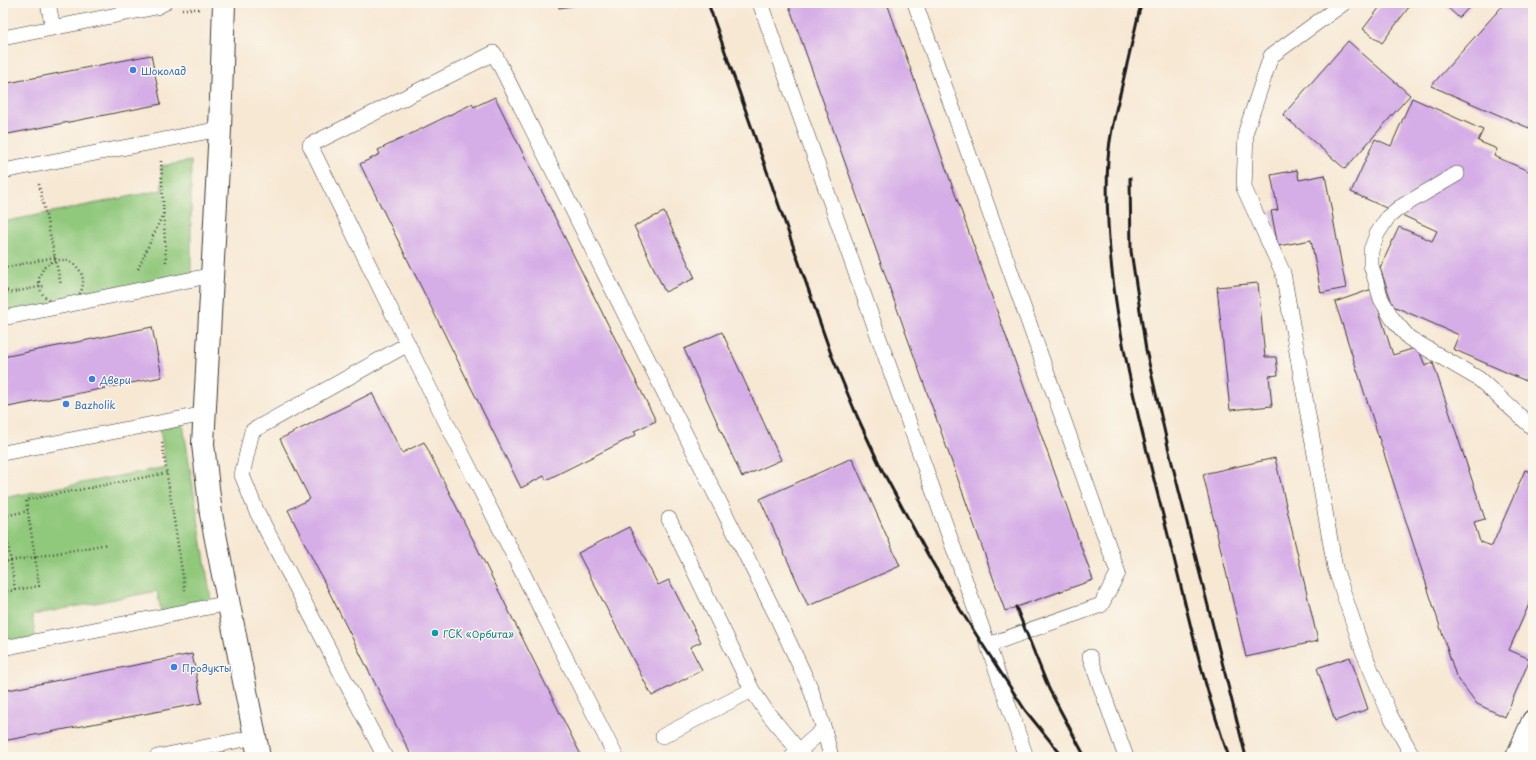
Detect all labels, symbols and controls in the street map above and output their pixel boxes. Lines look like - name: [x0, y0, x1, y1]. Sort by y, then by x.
- place label: Шоколад: [141, 63, 186, 78]
- marker: Шоколад: [128, 65, 138, 75]
- place label: Двери: [99, 372, 131, 387]
- marker: Двери: [87, 374, 97, 384]
- place label: Bazholik: [74, 397, 116, 412]
- marker: Bazholik: [61, 399, 71, 409]
- place label: ГСК «Орбита»: [443, 626, 514, 641]
- marker: ГСК «Орбита»: [430, 628, 440, 638]
- place label: Продукты: [182, 660, 231, 675]
- marker: Продукты: [169, 662, 179, 672]

